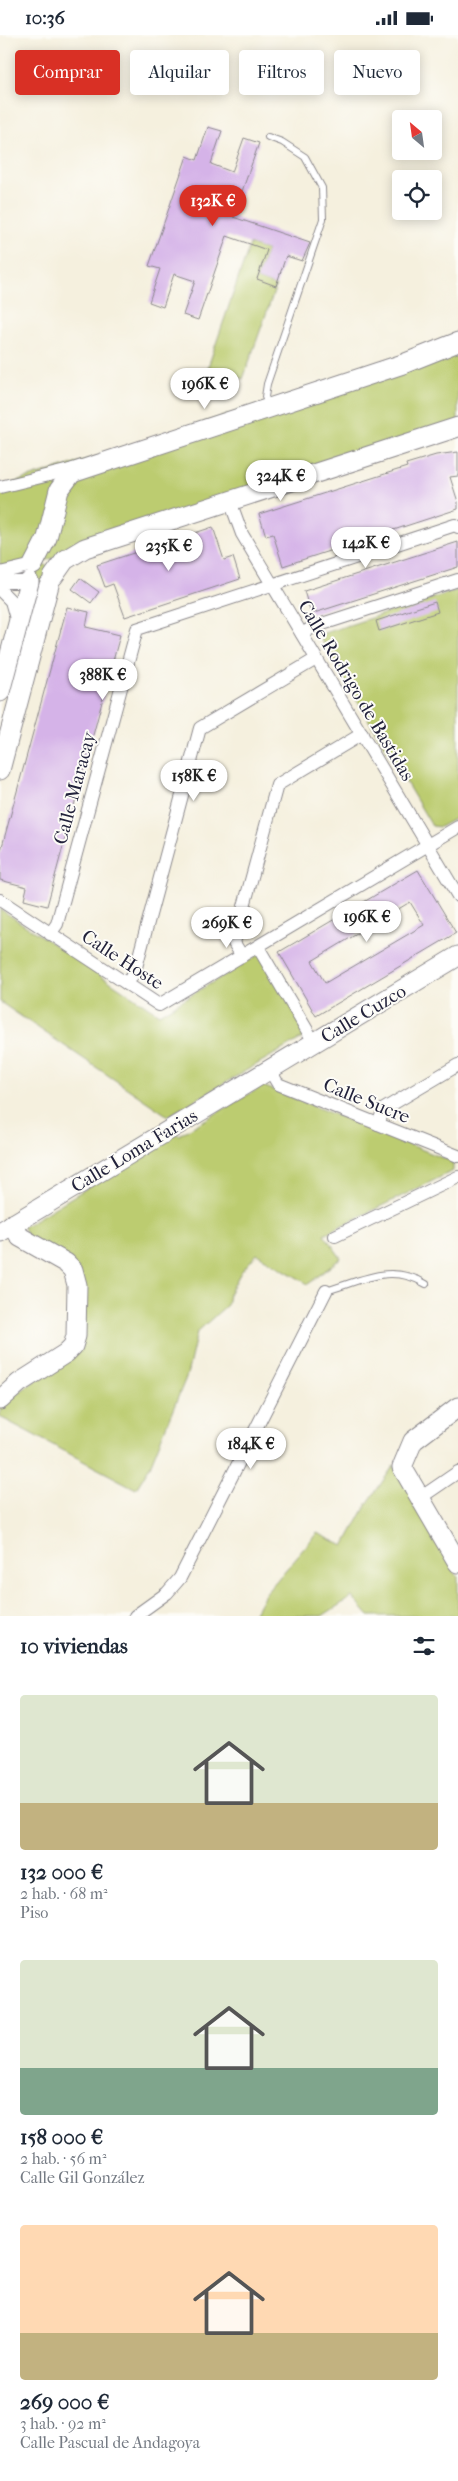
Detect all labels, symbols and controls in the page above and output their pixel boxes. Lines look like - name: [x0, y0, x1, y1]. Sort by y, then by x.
- text: 10:36: [25, 7, 65, 29]
- chip: Comprar: [15, 50, 120, 95]
- chip: Alquilar: [130, 50, 229, 95]
- chip: Filtros: [239, 50, 324, 95]
- chip: Nuevo: [334, 50, 420, 95]
- north arrow: [392, 110, 442, 160]
- map controls: [392, 110, 442, 220]
- button: locate: [392, 170, 442, 220]
- pin: 132K €: [172, 185, 254, 227]
- text: 132K €: [190, 191, 236, 210]
- pin: 196K €: [164, 367, 246, 410]
- text: 196K €: [181, 374, 229, 393]
- pin: 324K €: [240, 459, 322, 502]
- text: 324K €: [257, 466, 305, 485]
- pin: 142K €: [325, 527, 407, 569]
- pin: 235K €: [128, 529, 210, 572]
- text: 142K €: [342, 533, 390, 552]
- text: 235K €: [146, 536, 192, 555]
- street label: Calle Rodrigo de Bastidas: [293, 596, 419, 785]
- pin: 388K €: [62, 659, 144, 701]
- text: 388K €: [79, 665, 127, 684]
- street label: Calle Maracay: [49, 729, 101, 847]
- pin: 158K €: [153, 759, 235, 802]
- text: 158K €: [171, 766, 217, 785]
- pin: 196K €: [326, 901, 408, 943]
- pin: 269K €: [186, 907, 268, 949]
- text: 196K €: [343, 907, 391, 926]
- text: 269K €: [202, 913, 252, 932]
- street label: Calle Hoste: [77, 925, 167, 994]
- street label: Calle Cuzco: [317, 980, 410, 1048]
- street label: Calle Sucre: [320, 1074, 413, 1128]
- street label: Calle Loma Farias: [67, 1104, 202, 1197]
- pin: 184K €: [210, 1427, 292, 1470]
- text: 184K €: [227, 1434, 275, 1453]
- icon: filters: [410, 1632, 438, 1660]
- text: 10 viviendas: [20, 1634, 128, 1658]
- icon: home: [184, 1728, 274, 1818]
- text: 132 000 €: [20, 1860, 103, 1884]
- text: 2 hab. · 68 m²: [20, 1884, 108, 1903]
- text: Piso: [20, 1903, 48, 1922]
- icon: home: [184, 1993, 274, 2083]
- text: 158 000 €: [20, 2125, 103, 2149]
- text: 2 hab. · 56 m²: [20, 2149, 106, 2168]
- text: Calle Gil González: [20, 2168, 145, 2187]
- icon: home: [184, 2258, 274, 2348]
- text: 269 000 €: [20, 2390, 109, 2414]
- text: 3 hab. · 92 m²: [20, 2414, 106, 2433]
- text: Calle Pascual de Andagoya: [20, 2433, 200, 2452]

